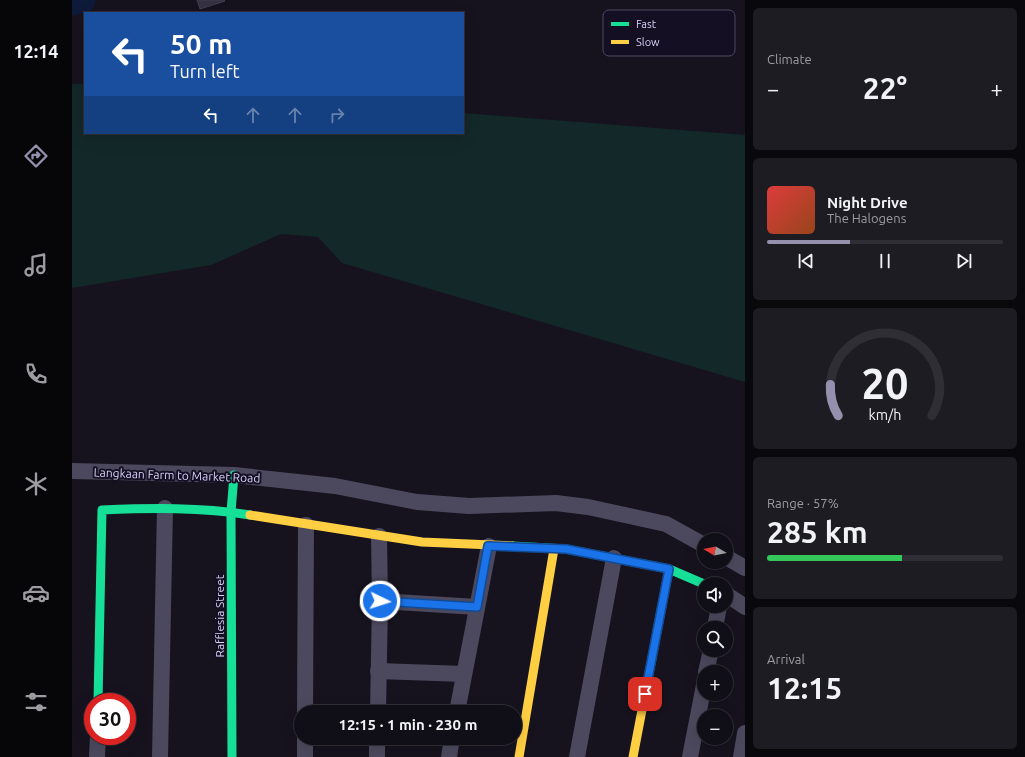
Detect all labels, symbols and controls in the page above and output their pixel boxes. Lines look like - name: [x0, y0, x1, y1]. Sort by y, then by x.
- legend: [603, 10, 735, 56]
- text: Fast: [636, 18, 657, 30]
- icon: left: [104, 28, 156, 80]
- text: 50 m: [170, 28, 232, 59]
- text: Slow: [636, 36, 660, 48]
- text: 12:14: [13, 41, 59, 61]
- text: Climate: [767, 52, 812, 66]
- text: Turn left: [170, 61, 240, 81]
- text: 22°: [863, 71, 907, 105]
- text: −: [767, 76, 779, 101]
- text: +: [991, 76, 1003, 101]
- icon: left: [200, 104, 222, 126]
- icon: ahead: [242, 104, 264, 126]
- icon: ahead: [284, 104, 306, 126]
- icon: right: [326, 104, 348, 126]
- icon: directions: [22, 142, 50, 170]
- text: Night Drive: [827, 194, 908, 211]
- text: The Halogens: [827, 211, 906, 225]
- icon: previous: [795, 250, 817, 272]
- icon: pause: [874, 250, 896, 272]
- icon: next: [953, 250, 975, 272]
- icon: music: [22, 251, 50, 279]
- icon: phone: [22, 360, 50, 388]
- text: 20: [862, 360, 908, 407]
- text: km/h: [869, 407, 901, 423]
- street label: Langkaan Farm to Market Road: [93, 466, 261, 484]
- icon: climate: [22, 470, 50, 498]
- text: Range · 57%: [767, 496, 839, 510]
- text: 285 km: [767, 515, 868, 549]
- north arrow: [697, 533, 733, 569]
- map controls: [697, 533, 733, 745]
- street label: Rafflesia Street: [213, 574, 226, 658]
- button: sound: [697, 577, 733, 613]
- icon: car: [22, 579, 50, 607]
- position arrow: [359, 580, 401, 622]
- button: search: [697, 621, 733, 657]
- text: Arrival: [767, 652, 805, 666]
- button: +: [697, 665, 733, 701]
- text: 12:15: [767, 671, 842, 705]
- pin: [628, 677, 662, 711]
- icon: arrive: [634, 683, 656, 705]
- icon: filters: [22, 688, 50, 716]
- speed limit sign: 30: [84, 693, 136, 745]
- button: −: [697, 709, 733, 745]
- text: 12:15 · 1 min · 230 m: [339, 716, 477, 733]

